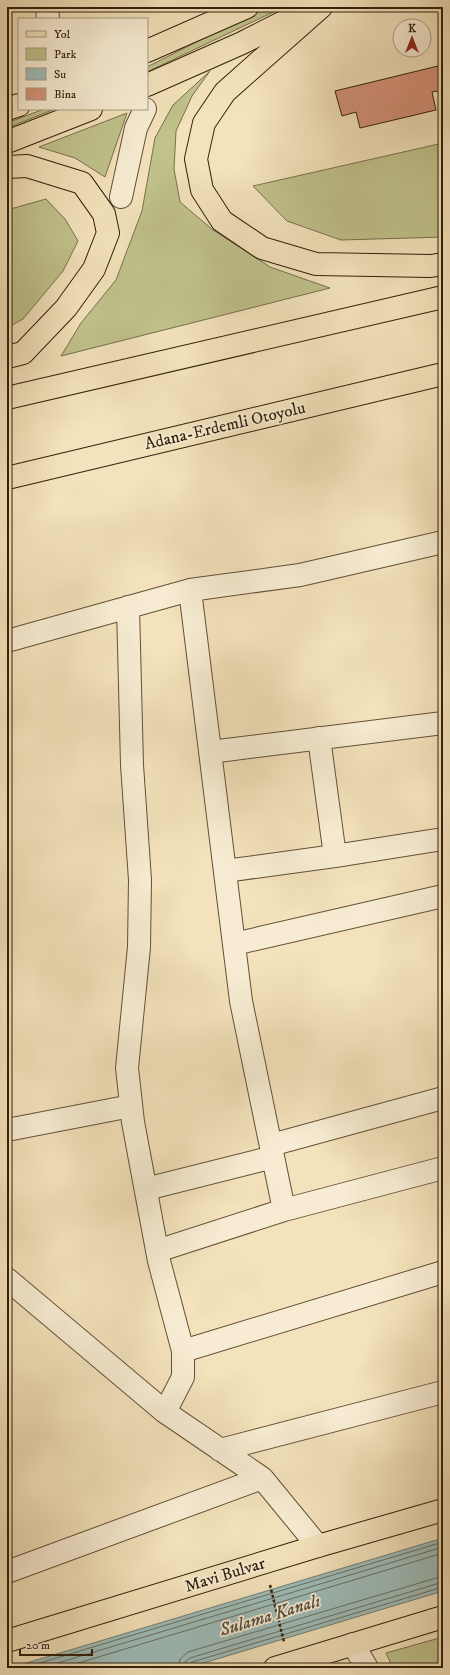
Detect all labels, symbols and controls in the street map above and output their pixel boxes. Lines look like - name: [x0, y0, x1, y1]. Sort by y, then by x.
- legend: [18, 18, 148, 110]
- north arrow: [392, 18, 432, 58]
- text: K: [408, 22, 416, 36]
- text: Yol: [54, 27, 71, 42]
- text: Park: [54, 47, 76, 62]
- text: Su: [54, 67, 66, 82]
- text: Bina: [54, 87, 77, 102]
- street label: Adana-Erdemli Otoyolu: [142, 397, 308, 455]
- street label: Mavi Bulvar: [182, 1552, 269, 1598]
- water label: Sulama Kanalı: [216, 1590, 323, 1642]
- scale bar: [20, 1631, 92, 1657]
- text: 20 m: [26, 1638, 50, 1653]

